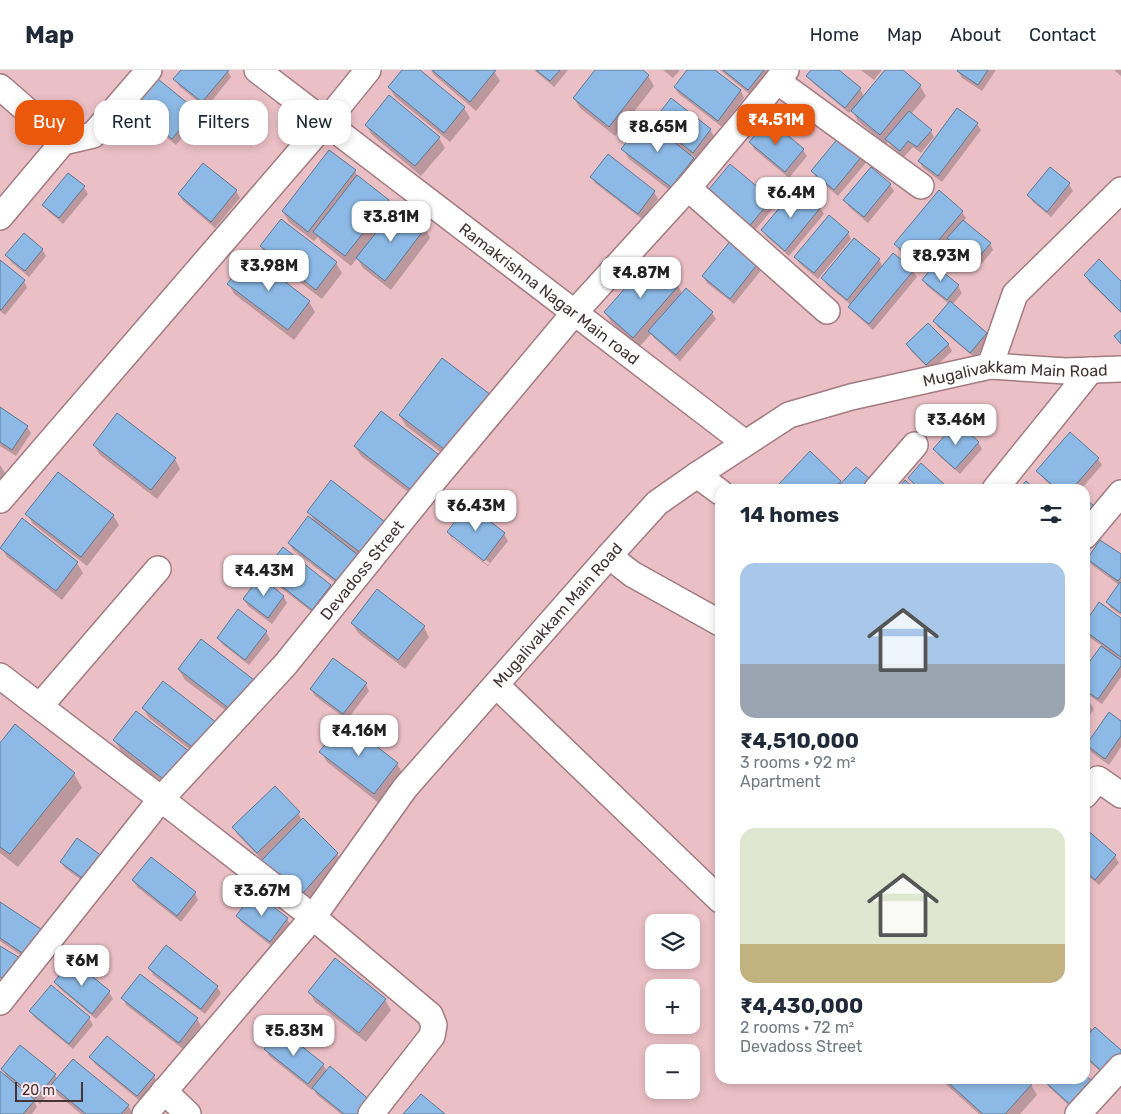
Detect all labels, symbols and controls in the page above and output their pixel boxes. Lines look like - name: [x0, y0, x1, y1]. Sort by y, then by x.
- text: Map: [25, 21, 74, 49]
- text: Home: [810, 24, 859, 46]
- text: Map: [887, 24, 922, 46]
- text: About: [950, 24, 1001, 46]
- text: Contact: [1029, 24, 1096, 46]
- chip: Buy: [15, 100, 84, 145]
- chip: Rent: [94, 100, 169, 145]
- chip: Filters: [179, 100, 268, 145]
- chip: New: [278, 100, 351, 145]
- pin: ₹4.51M: [735, 104, 817, 146]
- text: ₹4.51M: [748, 110, 804, 129]
- pin: ₹8.65M: [617, 111, 699, 153]
- text: ₹8.65M: [629, 117, 687, 136]
- pin: ₹6.4M: [756, 176, 826, 219]
- text: ₹6.4M: [767, 183, 815, 202]
- pin: ₹3.81M: [350, 200, 432, 243]
- text: ₹3.81M: [363, 207, 419, 226]
- street label: Ramakrishna Nagar Main road: [455, 219, 643, 369]
- pin: ₹8.93M: [900, 240, 982, 282]
- text: ₹8.93M: [912, 246, 970, 265]
- pin: ₹3.98M: [228, 250, 310, 292]
- text: ₹3.98M: [240, 256, 298, 275]
- pin: ₹4.87M: [600, 256, 682, 299]
- text: ₹4.87M: [612, 263, 670, 282]
- street label: Mugalivakkam Main Road: [921, 357, 1108, 391]
- pin: ₹3.46M: [915, 404, 997, 446]
- text: ₹3.46M: [926, 410, 986, 429]
- pin: ₹6.43M: [435, 490, 517, 532]
- text: ₹6.43M: [446, 496, 506, 515]
- icon: filters: [1037, 500, 1065, 528]
- text: 14 homes: [740, 502, 839, 527]
- street label: Devadoss Street: [316, 517, 408, 624]
- street label: Mugalivakkam Main Road: [489, 539, 626, 691]
- pin: ₹4.43M: [223, 554, 305, 597]
- text: ₹4.43M: [234, 561, 294, 580]
- icon: home: [858, 595, 948, 685]
- pin: ₹4.16M: [318, 714, 400, 757]
- text: ₹4.16M: [331, 721, 387, 740]
- text: ₹4,510,000: [740, 728, 859, 753]
- text: 3 rooms · 92 m²: [740, 753, 856, 772]
- text: Apartment: [740, 772, 820, 791]
- icon: home: [858, 860, 948, 950]
- pin: ₹3.67M: [221, 874, 303, 917]
- text: ₹3.67M: [234, 881, 290, 900]
- map controls: [645, 914, 700, 1099]
- button: layers: [645, 914, 700, 969]
- pin: ₹6M: [58, 944, 106, 987]
- text: ₹6M: [65, 951, 99, 970]
- button: +: [645, 979, 700, 1034]
- text: ₹4,430,000: [740, 993, 863, 1018]
- pin: ₹5.83M: [253, 1014, 335, 1057]
- text: 2 rooms · 72 m²: [740, 1018, 854, 1037]
- text: ₹5.83M: [265, 1021, 323, 1040]
- text: Devadoss Street: [740, 1037, 862, 1056]
- button: −: [645, 1044, 700, 1099]
- scale bar: [15, 1079, 82, 1102]
- text: 20 m: [22, 1082, 55, 1099]

